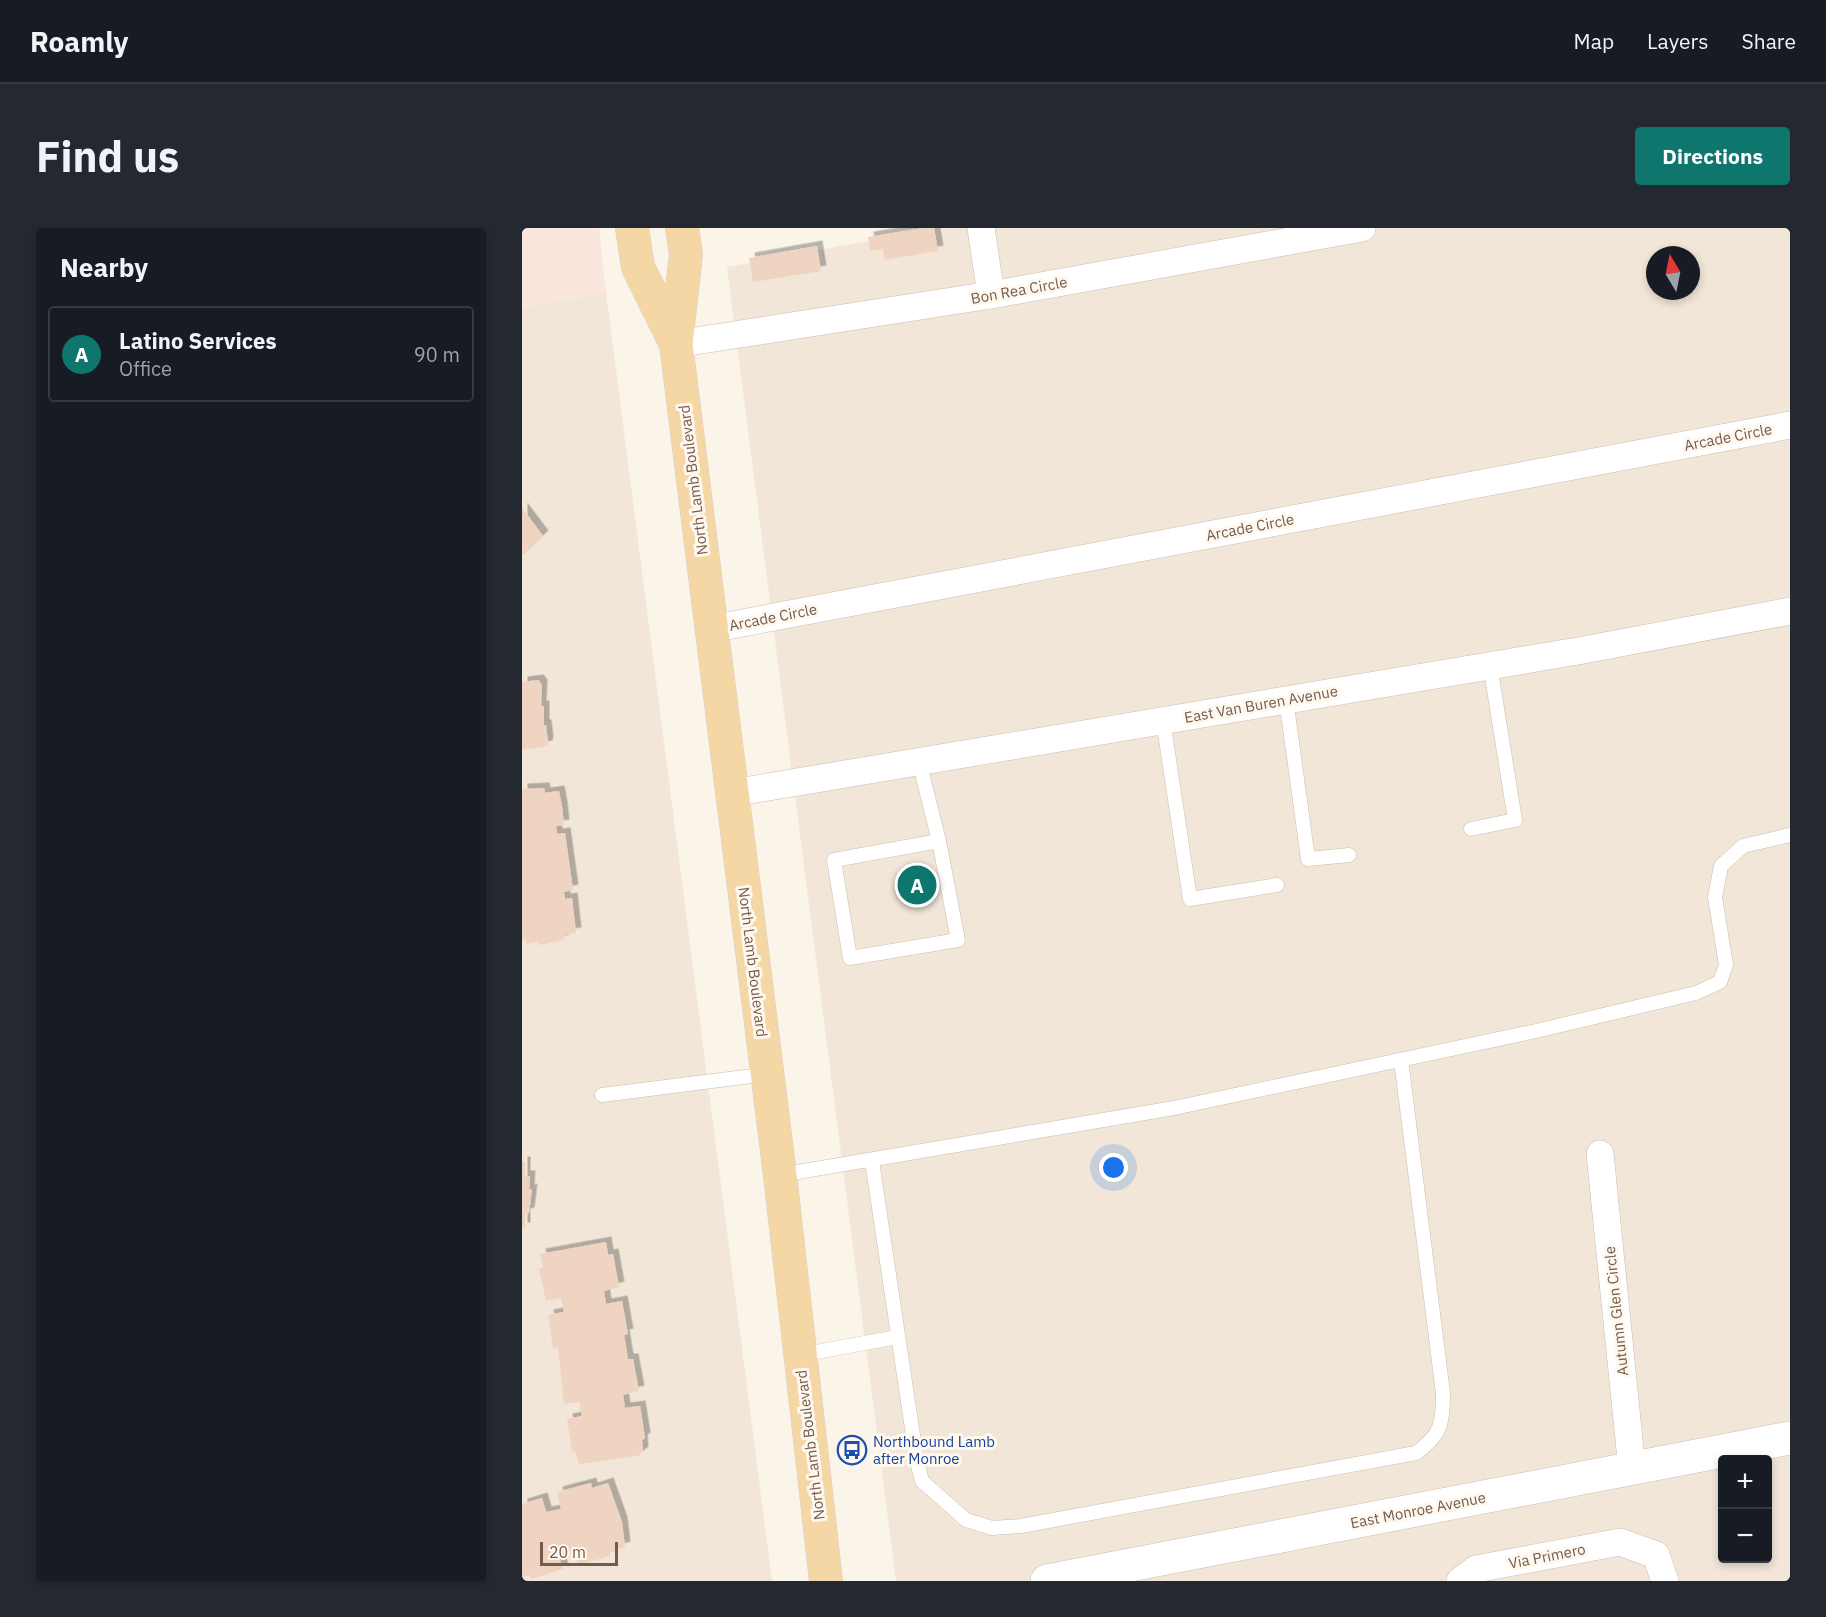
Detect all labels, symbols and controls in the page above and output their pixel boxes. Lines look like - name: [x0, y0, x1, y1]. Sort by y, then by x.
- text: Roamly: [30, 23, 128, 60]
- text: Map: [1574, 27, 1614, 55]
- text: Layers: [1647, 27, 1709, 55]
- text: Share: [1742, 27, 1796, 55]
- button: Directions: [1635, 127, 1790, 185]
- text: Find us: [36, 129, 179, 184]
- north arrow: [1646, 246, 1700, 300]
- text: Nearby: [60, 250, 148, 284]
- street label: Bon Rea Circle: [969, 272, 1069, 308]
- text: Latino Services: [119, 326, 277, 355]
- text: A: [75, 341, 88, 368]
- text: 90 m: [414, 341, 460, 368]
- text: Office: [119, 355, 172, 382]
- street label: North Lamb Boulevard: [674, 404, 712, 556]
- street label: Arcade Circle: [1682, 419, 1774, 455]
- street label: Arcade Circle: [1204, 509, 1296, 545]
- street label: Arcade Circle: [727, 599, 819, 635]
- street label: East Van Buren Avenue: [1183, 681, 1339, 727]
- pin: A: [898, 862, 936, 908]
- street label: North Lamb Boulevard: [734, 886, 772, 1038]
- your location: [1099, 1153, 1128, 1182]
- street label: Autumn Glen Circle: [1600, 1245, 1632, 1377]
- street label: North Lamb Boulevard: [791, 1369, 829, 1521]
- place label: Northbound Lamb after Monroe: [873, 1432, 995, 1468]
- bus stop icon: Northbound Lamb after Monroe: [836, 1434, 868, 1466]
- map controls: [1718, 1455, 1772, 1563]
- button: +: [1718, 1455, 1772, 1509]
- street label: East Monroe Avenue: [1349, 1488, 1487, 1532]
- button: −: [1718, 1509, 1772, 1563]
- scale bar: [540, 1539, 618, 1566]
- street label: Via Primero: [1507, 1539, 1587, 1573]
- text: 20 m: [549, 1542, 586, 1562]

